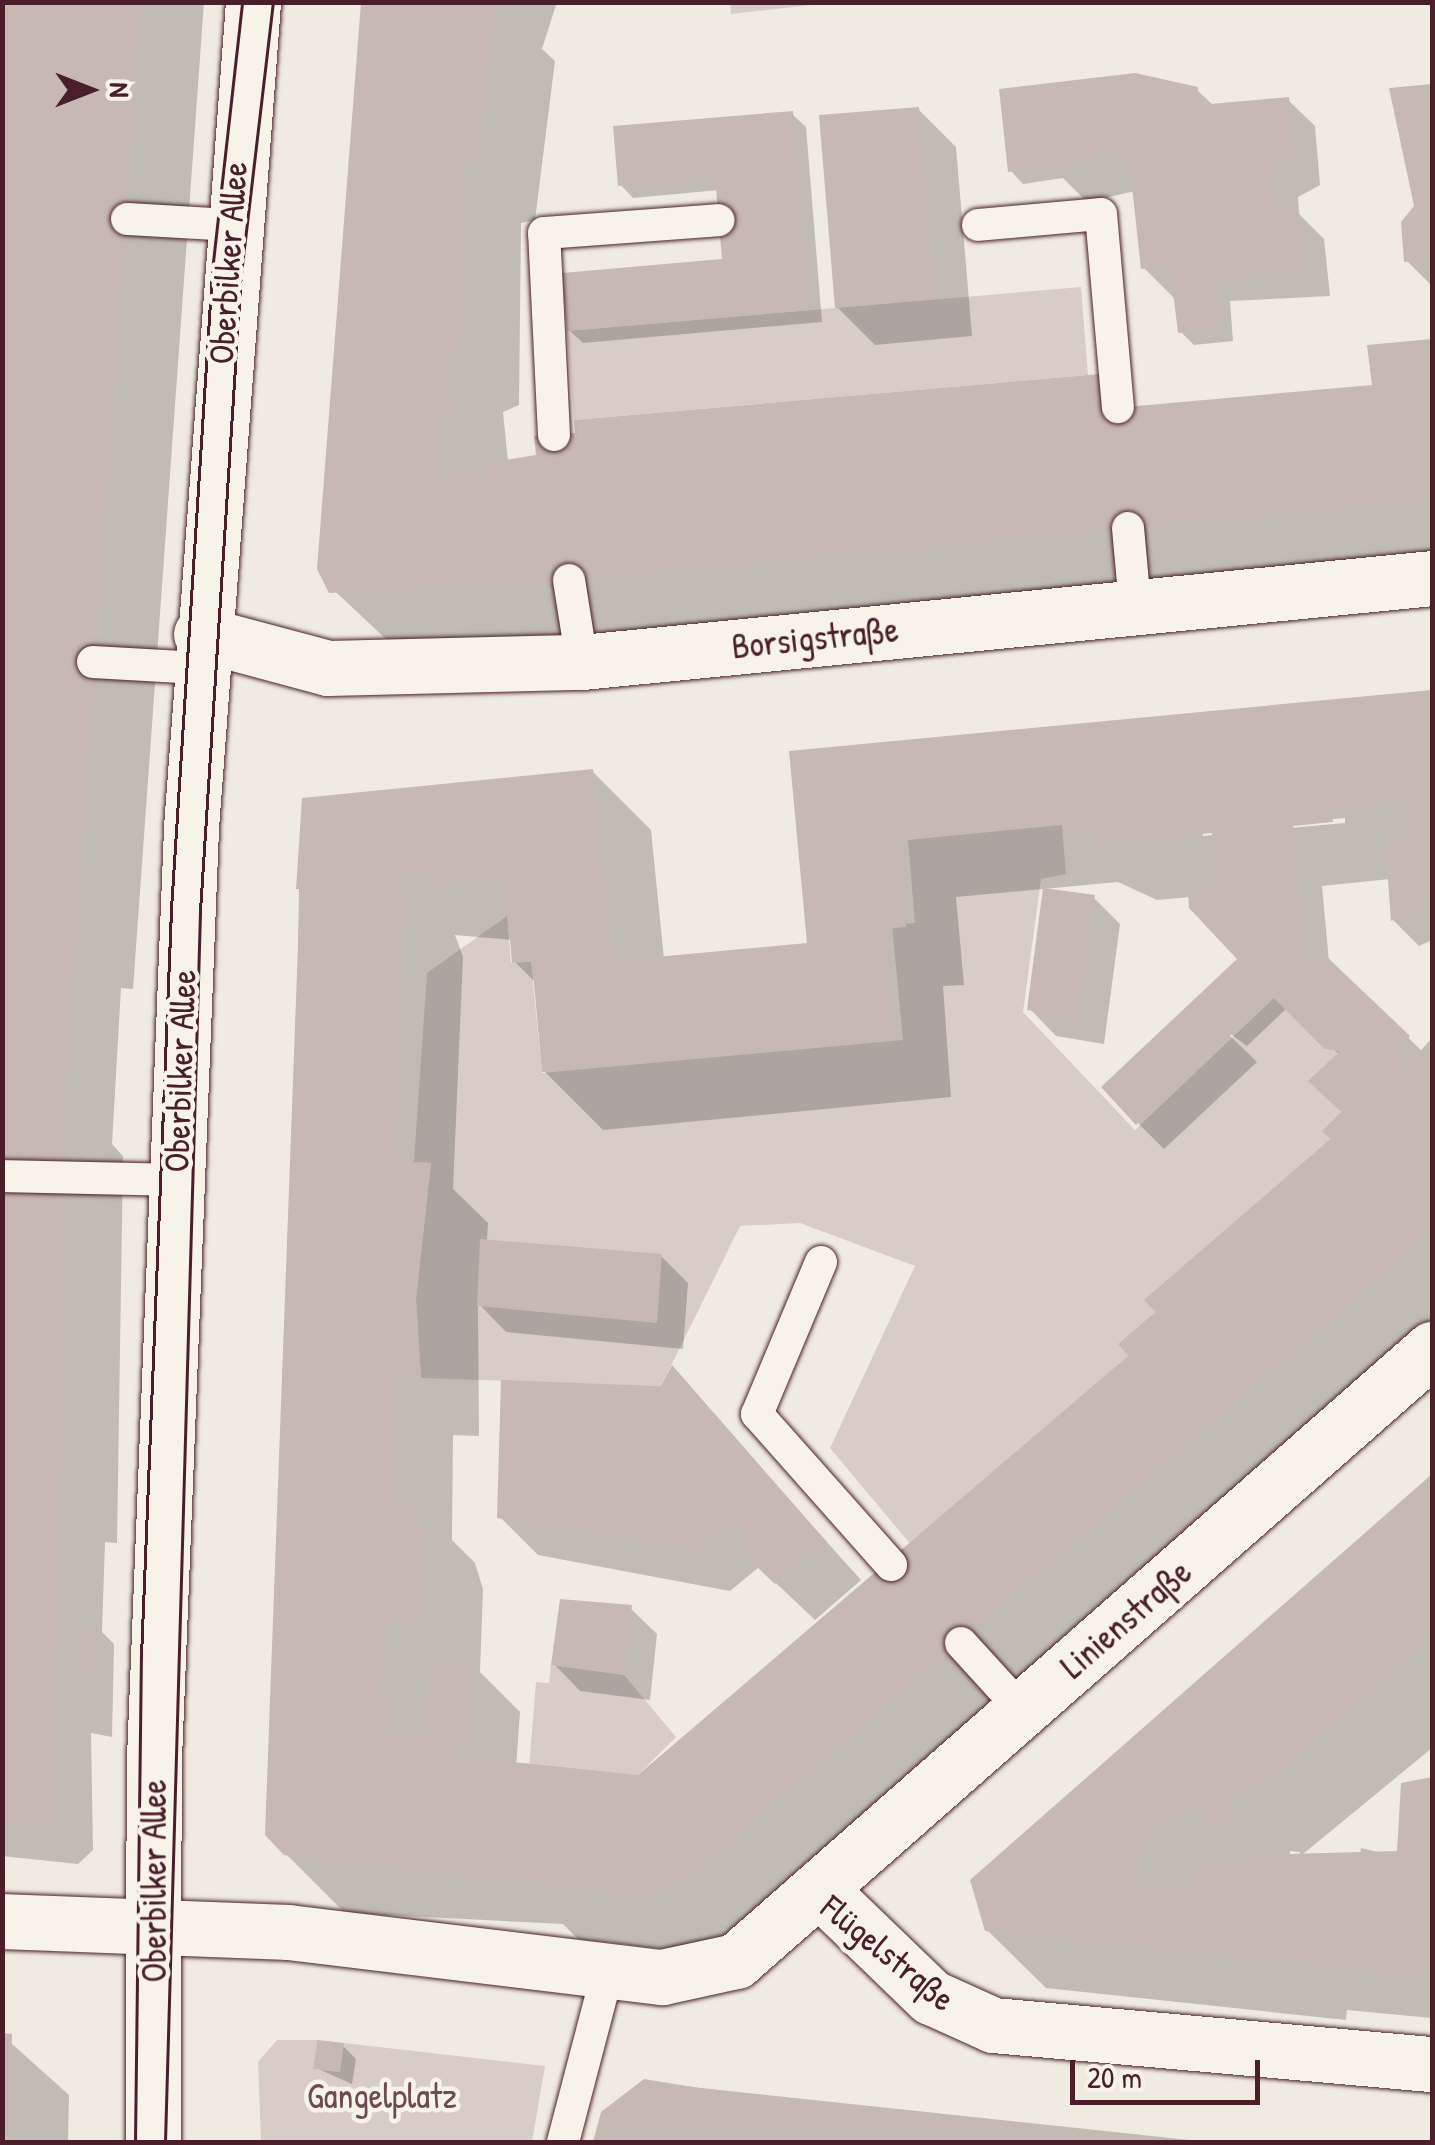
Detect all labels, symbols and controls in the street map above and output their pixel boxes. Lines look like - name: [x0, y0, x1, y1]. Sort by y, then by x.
- north arrow: [40, 40, 140, 140]
- text: N: [101, 83, 139, 97]
- street label: Oberbilker Allee: [200, 160, 256, 366]
- street label: Borsigstraße: [730, 608, 900, 668]
- street label: Oberbilker Allee: [155, 969, 205, 1173]
- street label: Linienstraße: [1052, 1551, 1200, 1687]
- street label: Oberbilker Allee: [133, 1780, 175, 1982]
- street label: Flügelstraße: [812, 1886, 964, 2020]
- scale bar: [1075, 2040, 1265, 2102]
- text: 20 m: [1087, 2057, 1142, 2097]
- park label: Gangelplatz: [307, 2075, 457, 2117]

